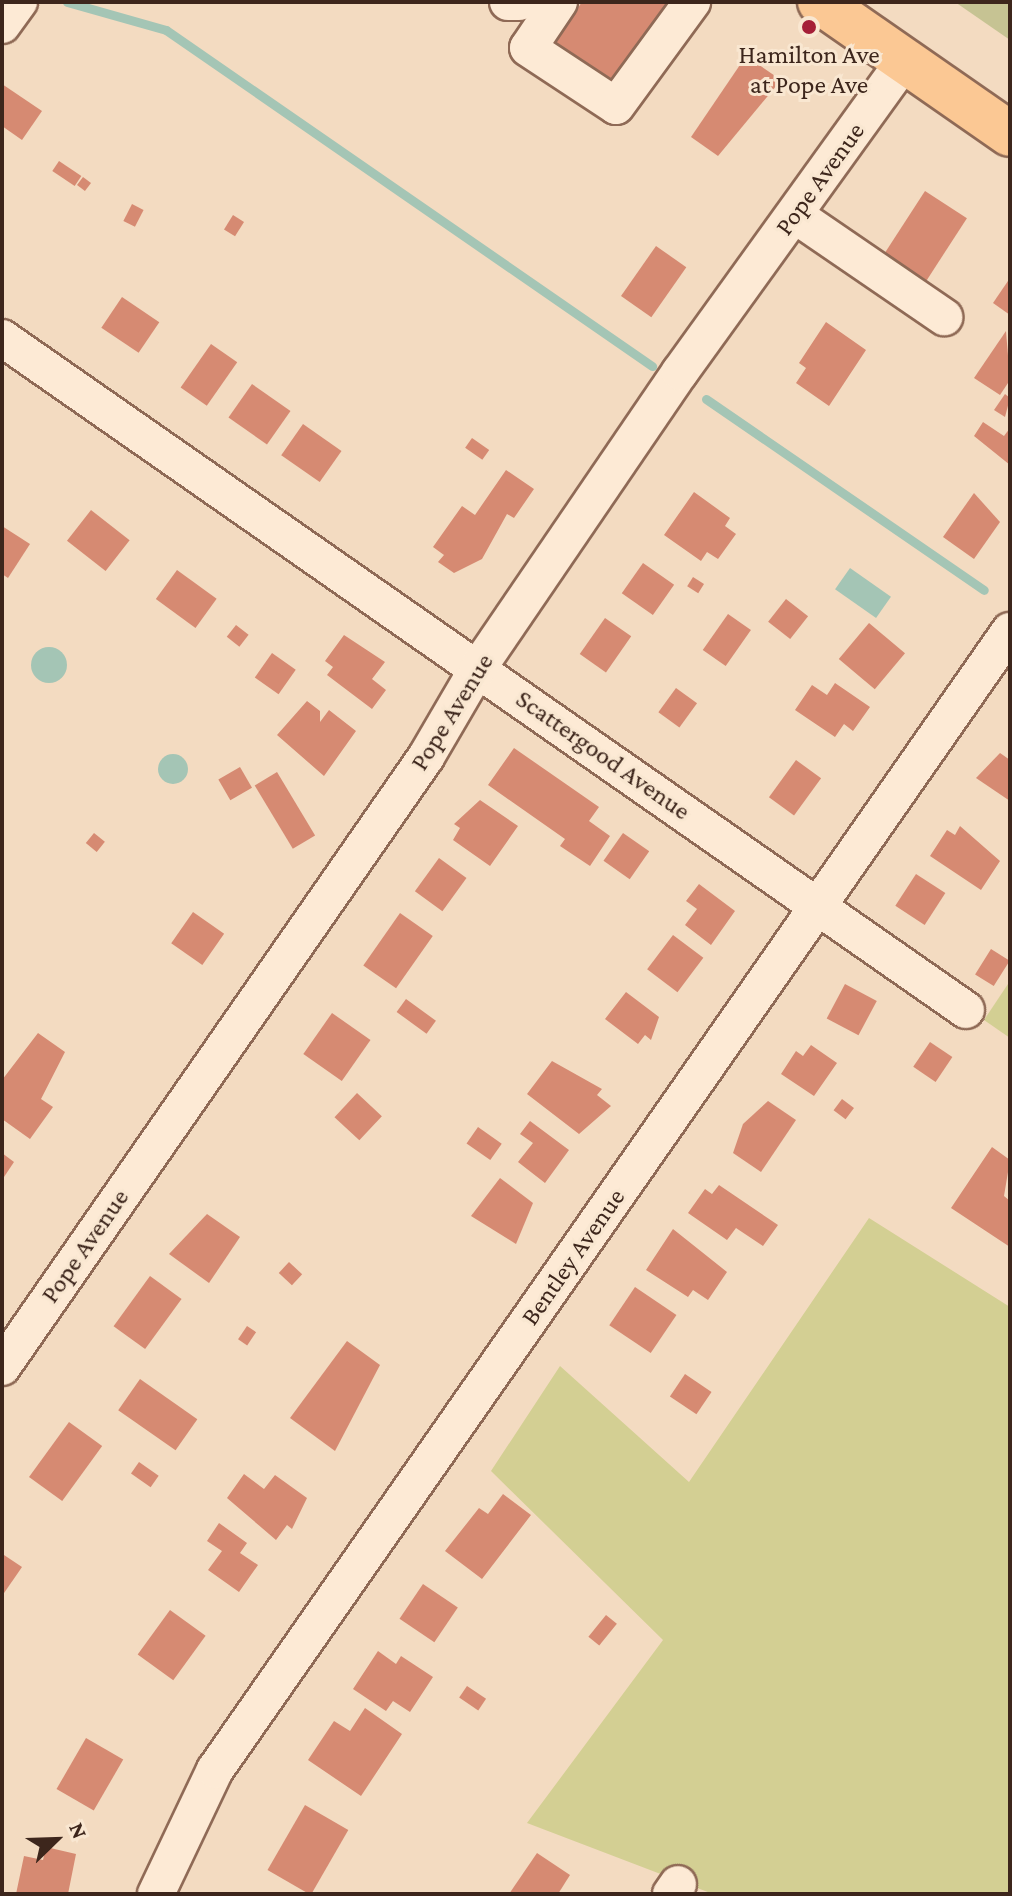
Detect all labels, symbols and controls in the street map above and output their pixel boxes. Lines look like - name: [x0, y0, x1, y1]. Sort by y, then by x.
- marker: Hamilton Ave at Pope Ave: [800, 18, 818, 36]
- place label: Hamilton Ave at Pope Ave: [738, 39, 880, 100]
- street label: Pope Avenue: [769, 116, 871, 242]
- street label: Pope Avenue: [404, 648, 500, 776]
- street label: Scattergood Avenue: [510, 683, 696, 827]
- street label: Pope Avenue: [34, 1183, 136, 1309]
- street label: Bentley Avenue: [514, 1183, 632, 1331]
- north arrow: [16, 1800, 96, 1880]
- text: N: [64, 1819, 93, 1842]

